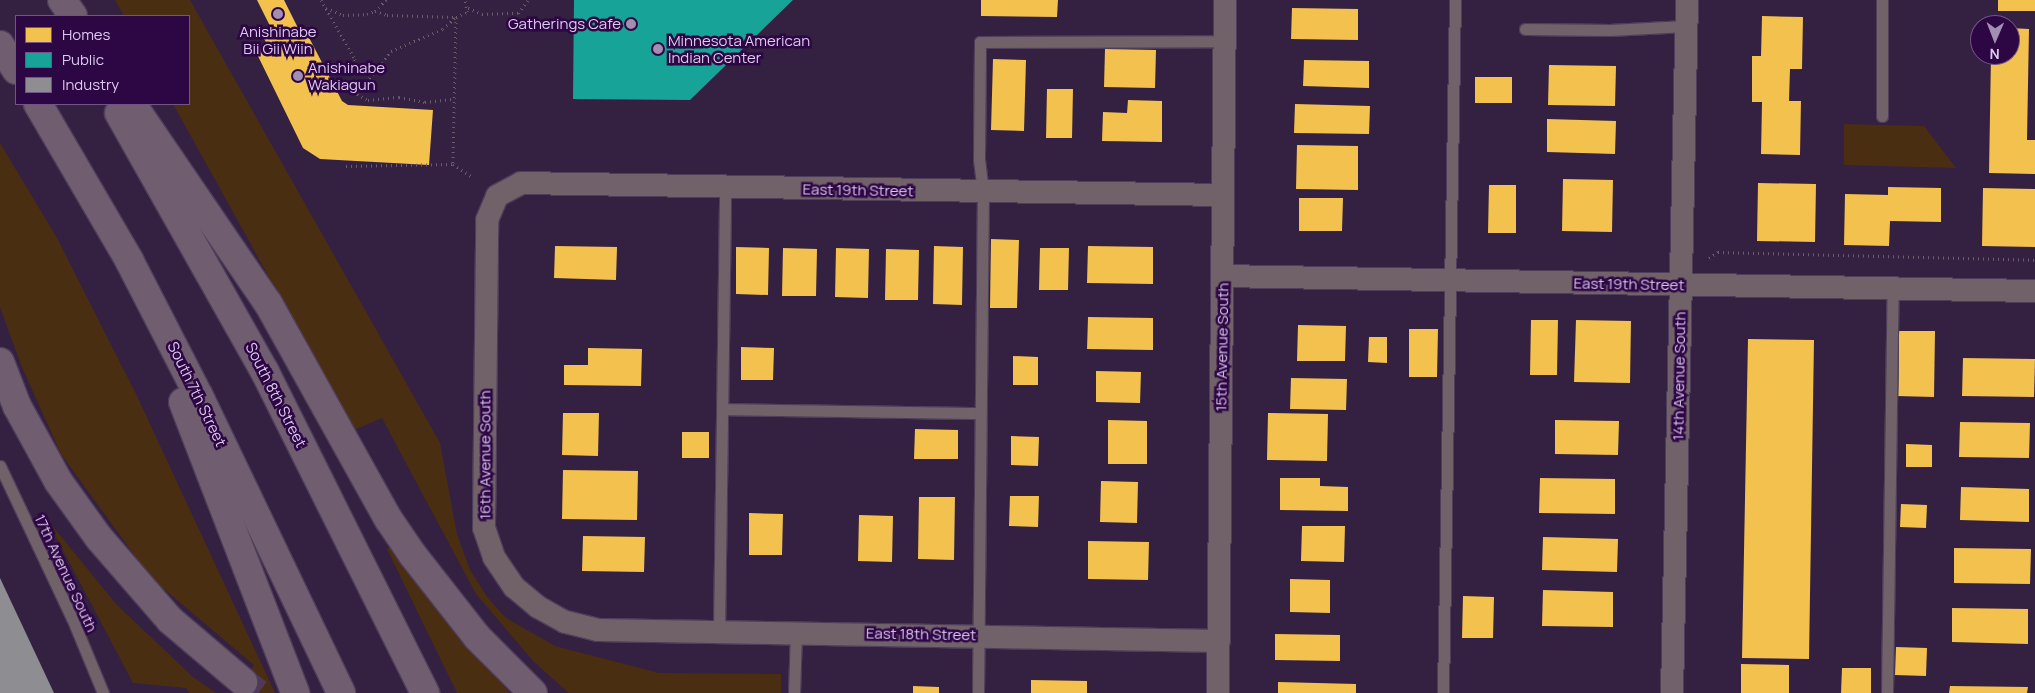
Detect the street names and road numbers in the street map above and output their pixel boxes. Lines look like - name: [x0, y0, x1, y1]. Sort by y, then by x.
- street label: East 19th Street: [802, 180, 914, 200]
- street label: East 19th Street: [1573, 274, 1685, 294]
- street label: 15th Avenue South: [1212, 282, 1232, 412]
- street label: 14th Avenue South: [1669, 311, 1689, 441]
- street label: South 7th Street: [164, 339, 230, 449]
- street label: South 8th Street: [242, 339, 310, 451]
- street label: 16th Avenue South: [476, 390, 494, 520]
- street label: 17th Avenue South: [31, 511, 101, 635]
- street label: East 18th Street: [866, 624, 976, 644]

